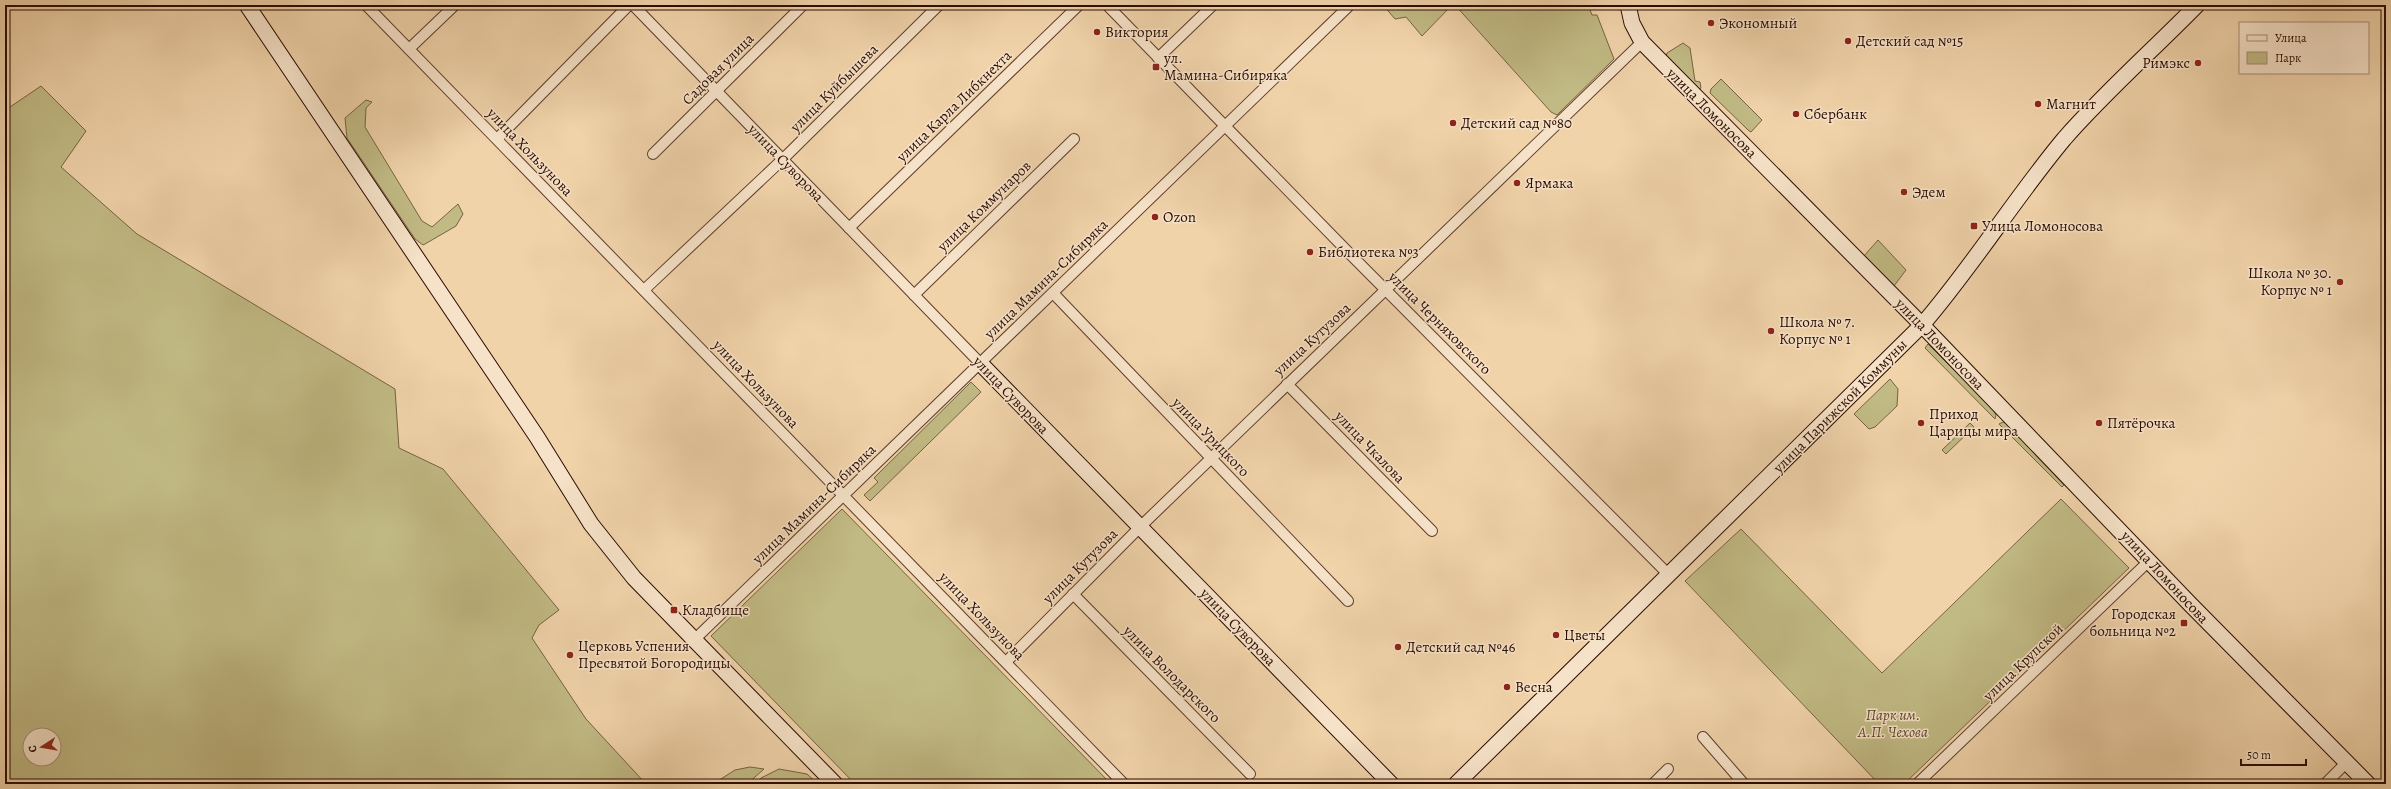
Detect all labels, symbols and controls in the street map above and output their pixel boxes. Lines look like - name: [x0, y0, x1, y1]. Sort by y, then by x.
- place label: Экономный: [1719, 13, 1797, 33]
- marker: Экономный: [1706, 18, 1716, 28]
- place label: Виктория: [1105, 22, 1169, 42]
- legend: [2239, 22, 2369, 74]
- marker: Виктория: [1092, 27, 1102, 37]
- street label: Садовая улица: [678, 29, 758, 109]
- text: Улица: [2275, 30, 2307, 46]
- place label: Детский сад №15: [1856, 31, 1963, 51]
- marker: Детский сад №15: [1843, 36, 1853, 46]
- street label: улица Куйбышева: [785, 40, 882, 137]
- street label: улица Карла Либкнехта: [891, 46, 1016, 167]
- place label: ул. Мамина-Сибиряка: [1163, 48, 1288, 85]
- text: Парк: [2275, 50, 2301, 66]
- place label: Римэкс: [2142, 53, 2190, 73]
- marker: Римэкс: [2193, 58, 2203, 68]
- marker: ул. Мамина-Сибиряка: [1151, 62, 1161, 72]
- street label: улица Ломоносова: [1662, 63, 1762, 163]
- place label: Магнит: [2046, 94, 2096, 114]
- marker: Магнит: [2033, 99, 2043, 109]
- street label: улица Хользунова: [482, 103, 577, 201]
- place label: Сбербанк: [1804, 104, 1867, 124]
- marker: Сбербанк: [1791, 109, 1801, 119]
- place label: Детский сад №80: [1461, 113, 1572, 133]
- marker: Детский сад №80: [1448, 118, 1458, 128]
- street label: улица Суворова: [743, 119, 829, 207]
- street label: улица Коммунаров: [932, 156, 1035, 257]
- place label: Ярмака: [1525, 173, 1574, 193]
- marker: Ярмака: [1512, 178, 1522, 188]
- place label: Эдем: [1912, 182, 1946, 202]
- marker: Эдем: [1899, 187, 1909, 197]
- place label: Ozon: [1163, 207, 1196, 227]
- marker: Ozon: [1150, 212, 1160, 222]
- street label: улица Мамина-Сибиряка: [979, 215, 1112, 344]
- place label: Улица Ломоносова: [1982, 216, 2103, 236]
- marker: Улица Ломоносова: [1969, 221, 1979, 231]
- place label: Библиотека №3: [1318, 242, 1419, 262]
- marker: Библиотека №3: [1305, 247, 1315, 257]
- place label: Школа № 30. Корпус № 1: [2248, 263, 2332, 300]
- street label: улица Черняховского: [1383, 266, 1496, 379]
- marker: Школа № 30. Корпус № 1: [2335, 277, 2345, 287]
- street label: улица Ломоносова: [1890, 293, 1989, 394]
- street label: улица Кутузова: [1268, 298, 1355, 381]
- place label: Школа № 7. Корпус № 1: [1779, 312, 1855, 349]
- marker: Школа № 7. Корпус № 1: [1766, 326, 1776, 336]
- street label: улица Хользунова: [708, 335, 803, 433]
- street label: улица Парижской Коммуны: [1768, 335, 1911, 478]
- street label: улица Суворова: [968, 351, 1054, 439]
- street label: улица Урицкого: [1167, 392, 1254, 481]
- place label: Приход Царицы мира: [1929, 404, 2018, 441]
- street label: улица Чкалова: [1330, 406, 1410, 488]
- place label: Пятёрочка: [2107, 413, 2176, 433]
- marker: Приход Царицы мира: [1916, 418, 1926, 428]
- marker: Пятёрочка: [2094, 418, 2104, 428]
- street label: улица Мамина-Сибиряка: [747, 440, 880, 569]
- street label: улица Кутузова: [1037, 524, 1122, 609]
- street label: улица Ломоносова: [2116, 525, 2213, 628]
- street label: улица Хользунова: [934, 567, 1029, 665]
- street label: улица Суворова: [1195, 583, 1281, 671]
- place label: Кладбище: [682, 600, 749, 620]
- place label: Городская больница №2: [2089, 604, 2176, 641]
- marker: Кладбище: [669, 605, 679, 615]
- marker: Городская больница №2: [2179, 618, 2189, 628]
- street label: улица Крупской: [1978, 619, 2067, 706]
- street label: улица Володарского: [1118, 620, 1225, 727]
- place label: Цветы: [1564, 625, 1605, 645]
- marker: Цветы: [1551, 630, 1561, 640]
- place label: Церковь Успения Пресвятой Богородицы: [578, 636, 731, 673]
- place label: Детский сад №46: [1406, 637, 1516, 657]
- marker: Детский сад №46: [1393, 642, 1403, 652]
- marker: Церковь Успения Пресвятой Богородицы: [565, 650, 575, 660]
- place label: Весна: [1515, 677, 1553, 697]
- marker: Весна: [1502, 682, 1512, 692]
- park label: Парк им. А.П. Чехова: [1857, 705, 1928, 742]
- north arrow: [22, 727, 62, 767]
- scale bar: [2241, 741, 2306, 767]
- text: С: [25, 744, 41, 754]
- text: 50 m: [2247, 747, 2271, 763]

